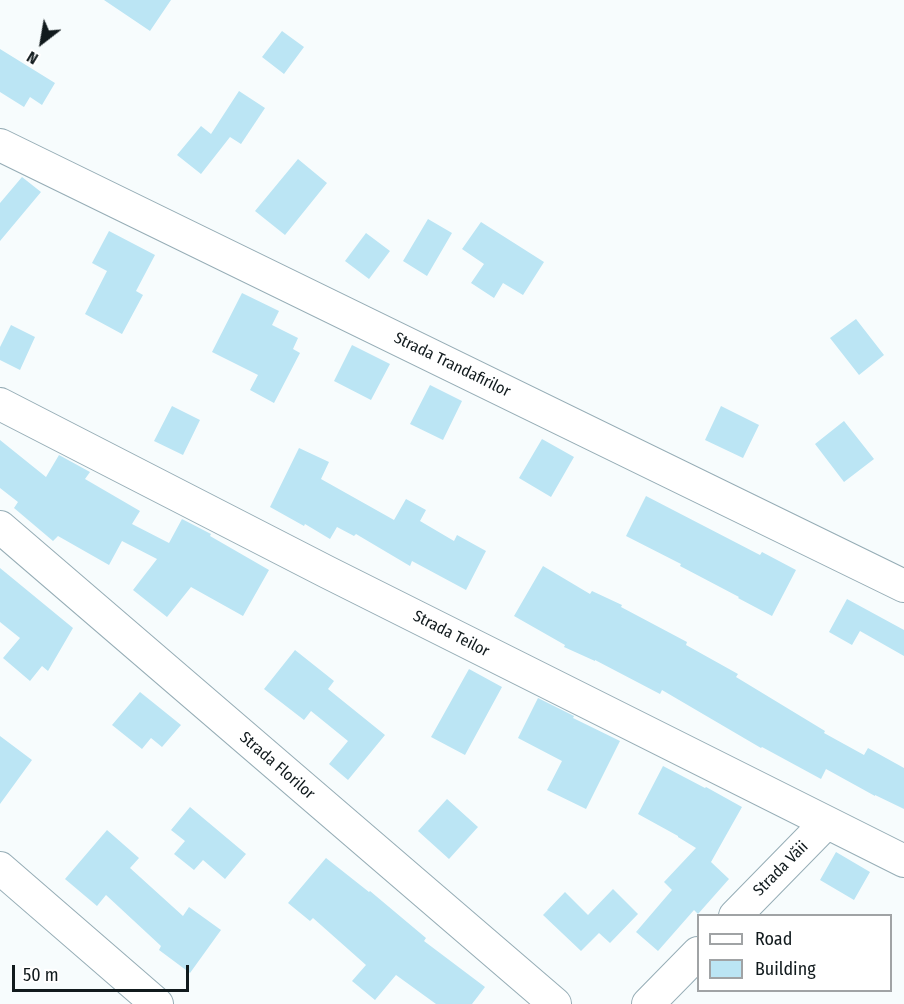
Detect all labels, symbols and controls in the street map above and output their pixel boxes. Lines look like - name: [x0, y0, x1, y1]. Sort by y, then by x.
- north arrow: [12, 12, 72, 72]
- text: N: [23, 47, 41, 68]
- street label: Strada Trandafirilor: [391, 329, 513, 401]
- street label: Strada Teilor: [410, 607, 492, 661]
- street label: Strada Florilor: [235, 728, 319, 804]
- street label: Strada Văii: [750, 838, 812, 900]
- legend: [697, 914, 892, 992]
- text: Road: [755, 928, 792, 950]
- scale bar: [15, 953, 192, 991]
- text: Building: [755, 958, 816, 980]
- text: 50 m: [23, 964, 59, 986]

